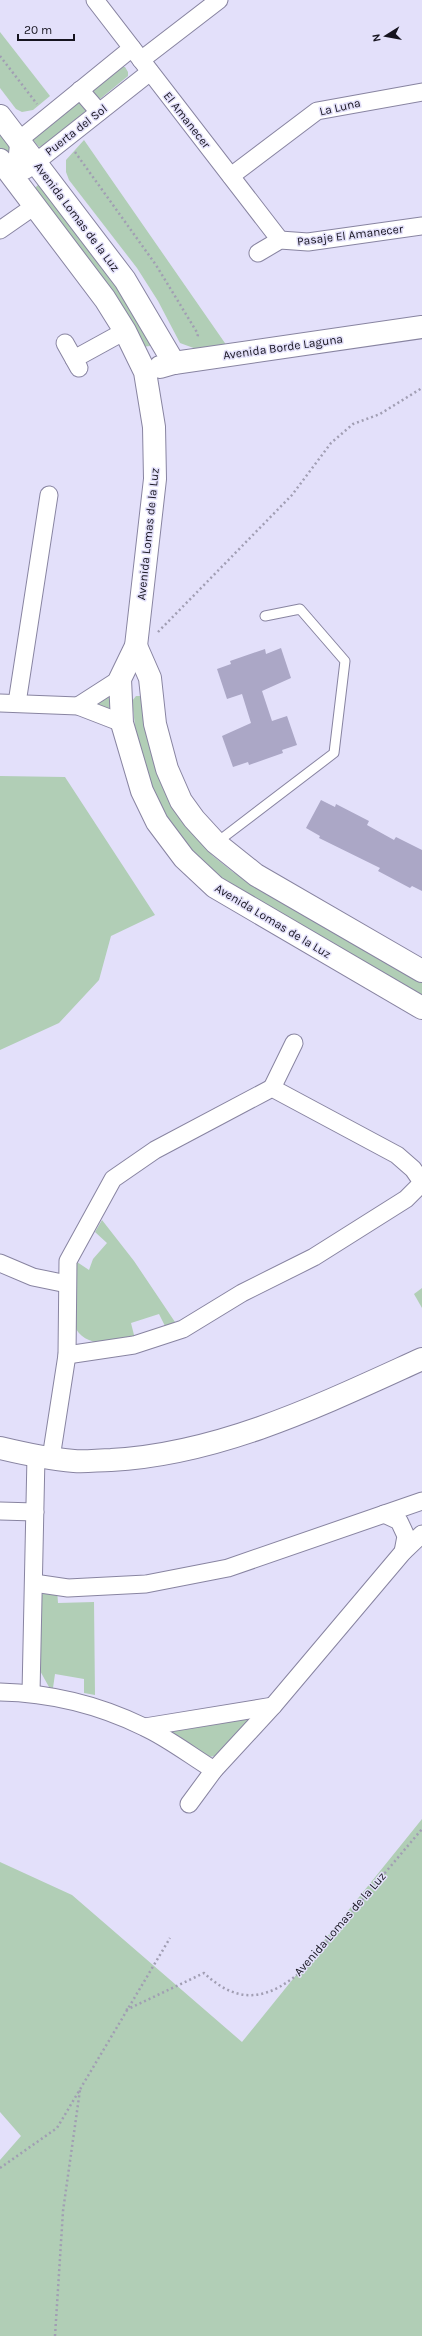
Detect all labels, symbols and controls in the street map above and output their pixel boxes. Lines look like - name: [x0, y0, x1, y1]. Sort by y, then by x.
- scale bar: [18, 16, 74, 42]
- north arrow: [366, 16, 406, 56]
- text: 20 m: [24, 23, 52, 37]
- text: N: [370, 33, 384, 43]
- street label: El Amanecer: [161, 89, 214, 152]
- street label: La Luna: [318, 95, 362, 119]
- street label: Puerta del Sol: [42, 101, 110, 159]
- street label: Avenida Lomas de la Luz: [31, 160, 123, 275]
- street label: Pasaje El Amanecer: [296, 221, 404, 248]
- street label: Avenida Borde Laguna: [222, 332, 344, 362]
- street label: Avenida Lomas de la Luz: [134, 467, 162, 601]
- street label: Avenida Lomas de la Luz: [212, 881, 334, 961]
- street label: Avenida Lomas de la Luz: [291, 1869, 389, 1979]

